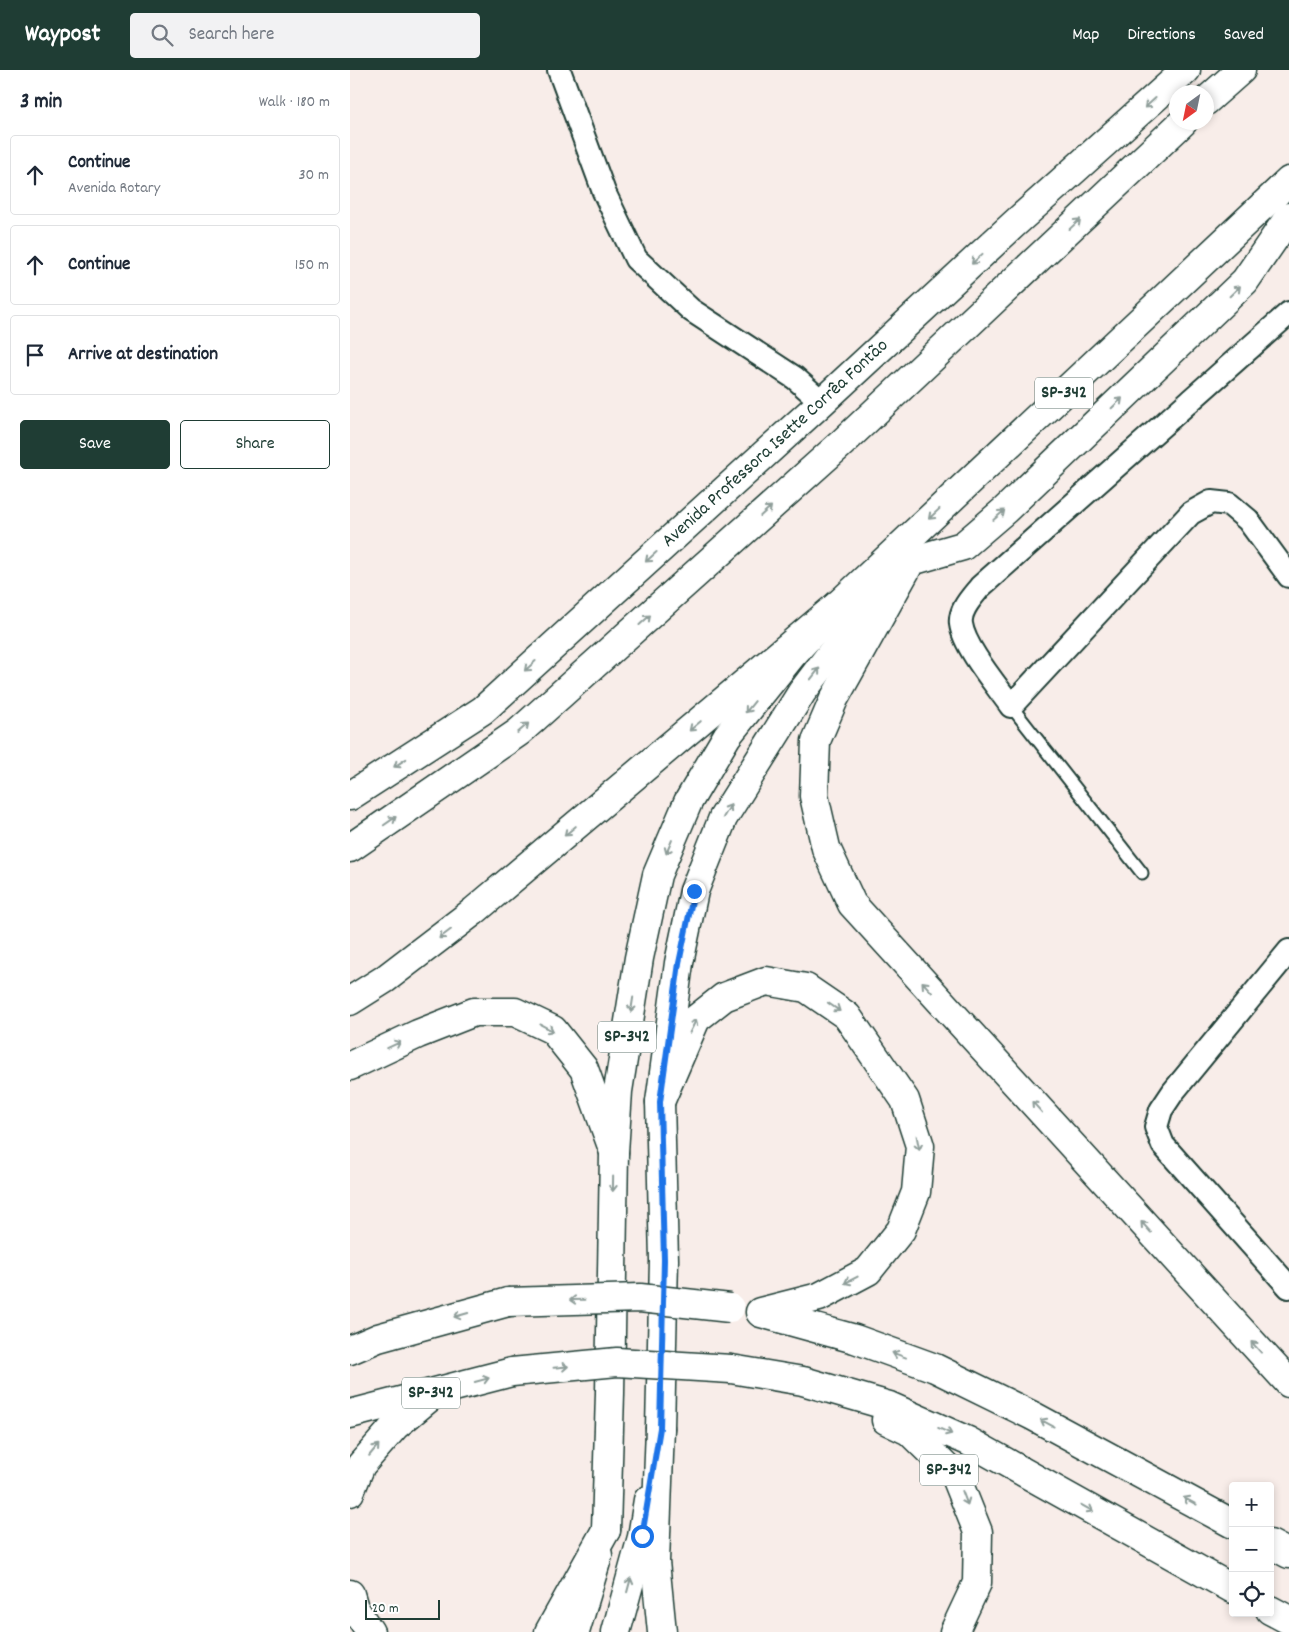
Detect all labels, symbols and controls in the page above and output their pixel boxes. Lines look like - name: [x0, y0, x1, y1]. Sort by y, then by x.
- search box: [130, 13, 480, 58]
- text: Waypost: [25, 18, 100, 52]
- icon: search: [148, 21, 176, 49]
- text: Search here: [188, 22, 274, 49]
- text: Map: [1072, 23, 1099, 48]
- text: Directions: [1127, 23, 1196, 48]
- text: Saved: [1224, 23, 1264, 48]
- north arrow: [1169, 85, 1214, 130]
- text: 3 min: [20, 88, 62, 118]
- text: Walk · 180 m: [259, 91, 330, 114]
- one-way arrow: [1143, 97, 1156, 109]
- text: Continue: [68, 150, 130, 177]
- icon: ahead: [21, 161, 49, 189]
- text: 30 m: [299, 164, 329, 187]
- text: Avenida Rotary: [68, 177, 160, 200]
- one-way arrow: [1069, 218, 1082, 230]
- icon: ahead: [21, 251, 49, 279]
- text: Continue: [68, 252, 130, 279]
- one-way arrow: [971, 253, 984, 264]
- text: 150 m: [295, 254, 329, 277]
- one-way arrow: [1228, 285, 1241, 297]
- street label: Avenida Professora Isette Corrêa Fontão: [656, 333, 895, 554]
- icon: arrive: [21, 341, 49, 369]
- text: Arrive at destination: [68, 342, 218, 369]
- road number: SP-342: [1035, 377, 1093, 408]
- one-way arrow: [1111, 397, 1123, 409]
- button: Save: [20, 420, 170, 469]
- button: Share: [180, 420, 330, 469]
- one-way arrow: [759, 505, 772, 517]
- one-way arrow: [928, 508, 941, 520]
- one-way arrow: [993, 509, 1006, 521]
- one-way arrow: [644, 551, 657, 563]
- one-way arrow: [638, 614, 651, 625]
- one-way arrow: [524, 661, 537, 672]
- one-way arrow: [810, 667, 820, 681]
- one-way arrow: [744, 700, 755, 713]
- one-way arrow: [689, 721, 702, 732]
- one-way arrow: [517, 722, 530, 734]
- one-way arrow: [394, 759, 408, 769]
- one-way arrow: [722, 804, 733, 818]
- one-way arrow: [383, 816, 397, 826]
- one-way arrow: [564, 825, 577, 836]
- one-way arrow: [664, 839, 673, 854]
- route end: [683, 880, 706, 903]
- one-way arrow: [438, 929, 452, 939]
- one-way arrow: [921, 980, 933, 993]
- one-way arrow: [627, 996, 637, 1012]
- one-way arrow: [827, 1002, 841, 1012]
- one-way arrow: [688, 1018, 698, 1033]
- road number: SP-342: [598, 1022, 656, 1052]
- one-way arrow: [539, 1023, 554, 1033]
- one-way arrow: [386, 1040, 401, 1049]
- one-way arrow: [1031, 1100, 1043, 1113]
- one-way arrow: [913, 1134, 923, 1150]
- one-way arrow: [609, 1175, 618, 1191]
- one-way arrow: [1141, 1220, 1152, 1233]
- one-way arrow: [844, 1275, 859, 1285]
- one-way arrow: [569, 1295, 586, 1305]
- one-way arrow: [454, 1310, 470, 1320]
- one-way arrow: [1250, 1340, 1262, 1353]
- one-way arrow: [892, 1350, 908, 1359]
- one-way arrow: [553, 1363, 569, 1372]
- one-way arrow: [473, 1375, 489, 1384]
- road number: SP-342: [402, 1378, 460, 1409]
- one-way arrow: [1040, 1418, 1054, 1428]
- one-way arrow: [937, 1426, 952, 1436]
- one-way arrow: [368, 1444, 379, 1457]
- road number: SP-342: [920, 1454, 978, 1486]
- map controls: [1229, 1482, 1274, 1617]
- button: +: [1229, 1482, 1274, 1527]
- one-way arrow: [961, 1491, 970, 1506]
- one-way arrow: [1183, 1495, 1198, 1505]
- one-way arrow: [1080, 1503, 1095, 1513]
- route start: [631, 1525, 654, 1548]
- button: −: [1229, 1527, 1274, 1572]
- button: locate: [1229, 1572, 1274, 1617]
- one-way arrow: [625, 1577, 634, 1593]
- scale bar: [365, 1597, 440, 1620]
- text: 20 m: [372, 1599, 399, 1619]

